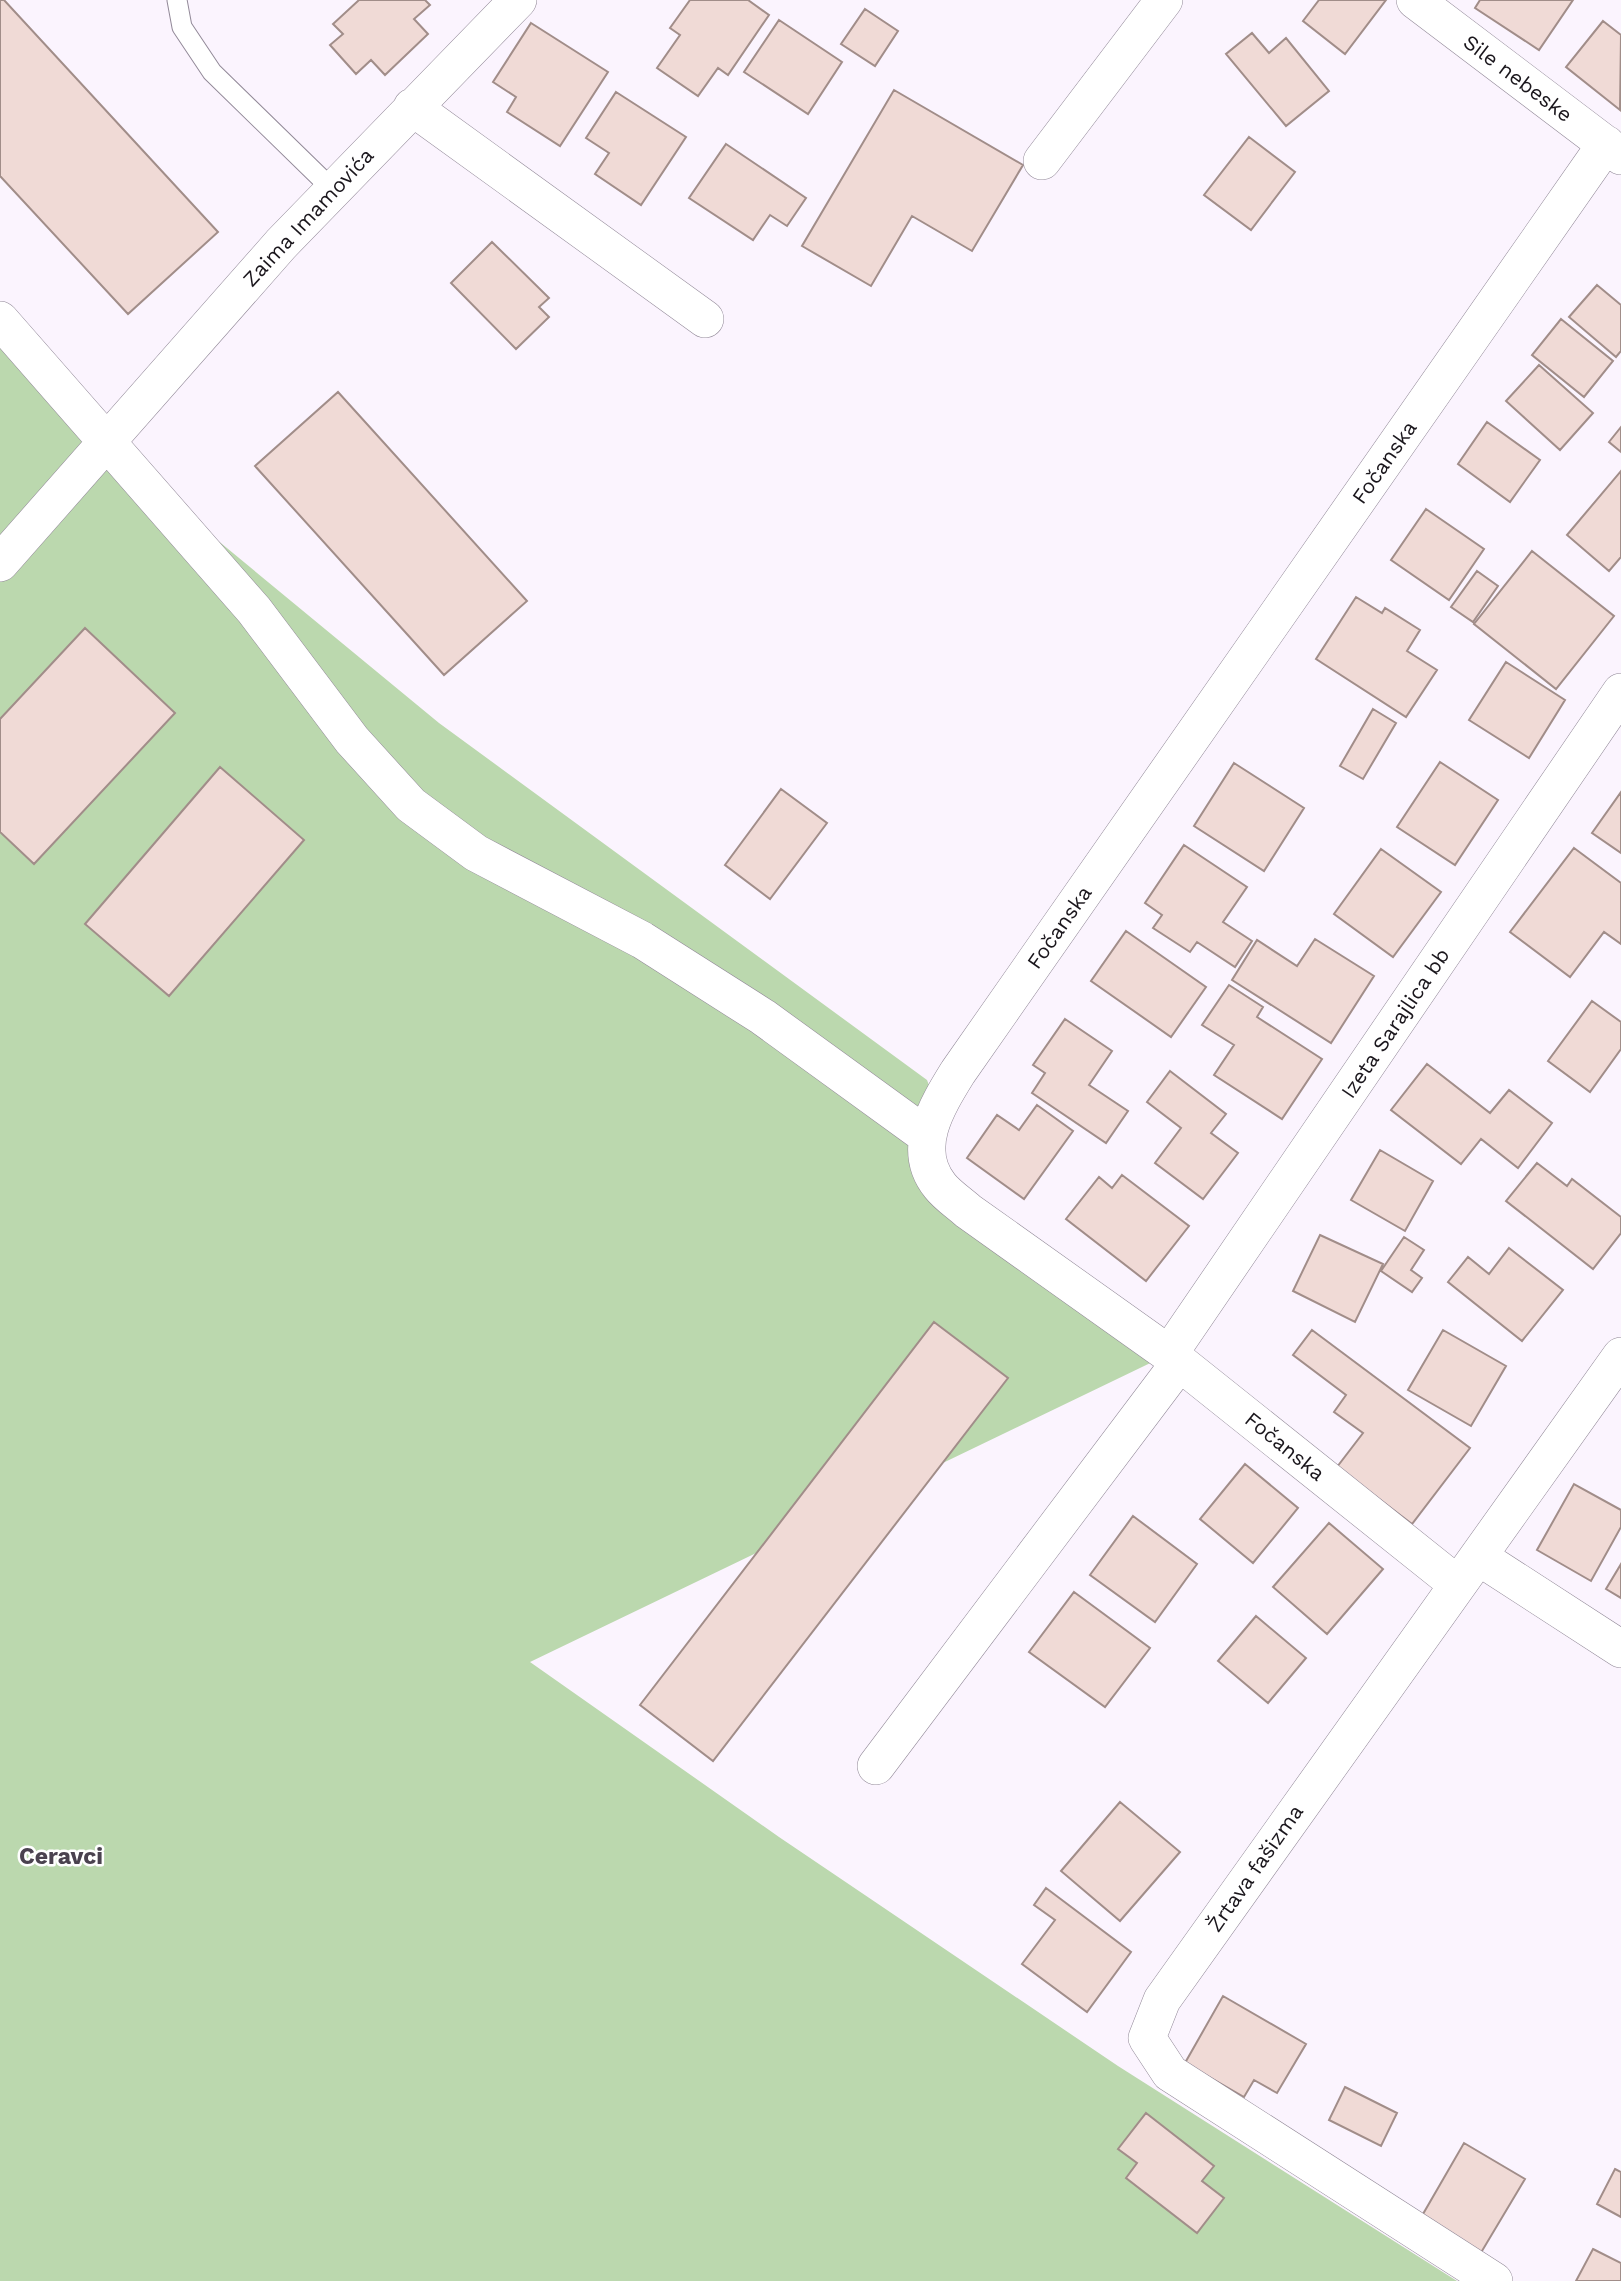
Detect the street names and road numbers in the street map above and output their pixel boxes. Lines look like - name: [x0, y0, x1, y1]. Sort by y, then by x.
- street label: Sile nebeske: [1459, 29, 1577, 127]
- street label: Zaima Imamovića: [237, 143, 379, 291]
- street label: Fočanska: [1346, 416, 1422, 508]
- street label: Fočanska: [1021, 881, 1097, 973]
- street label: Izeta Sarajlica bb: [1335, 943, 1455, 1103]
- street label: Fočanska: [1240, 1406, 1330, 1486]
- street label: Žrtava fašizma: [1202, 1800, 1308, 1936]

